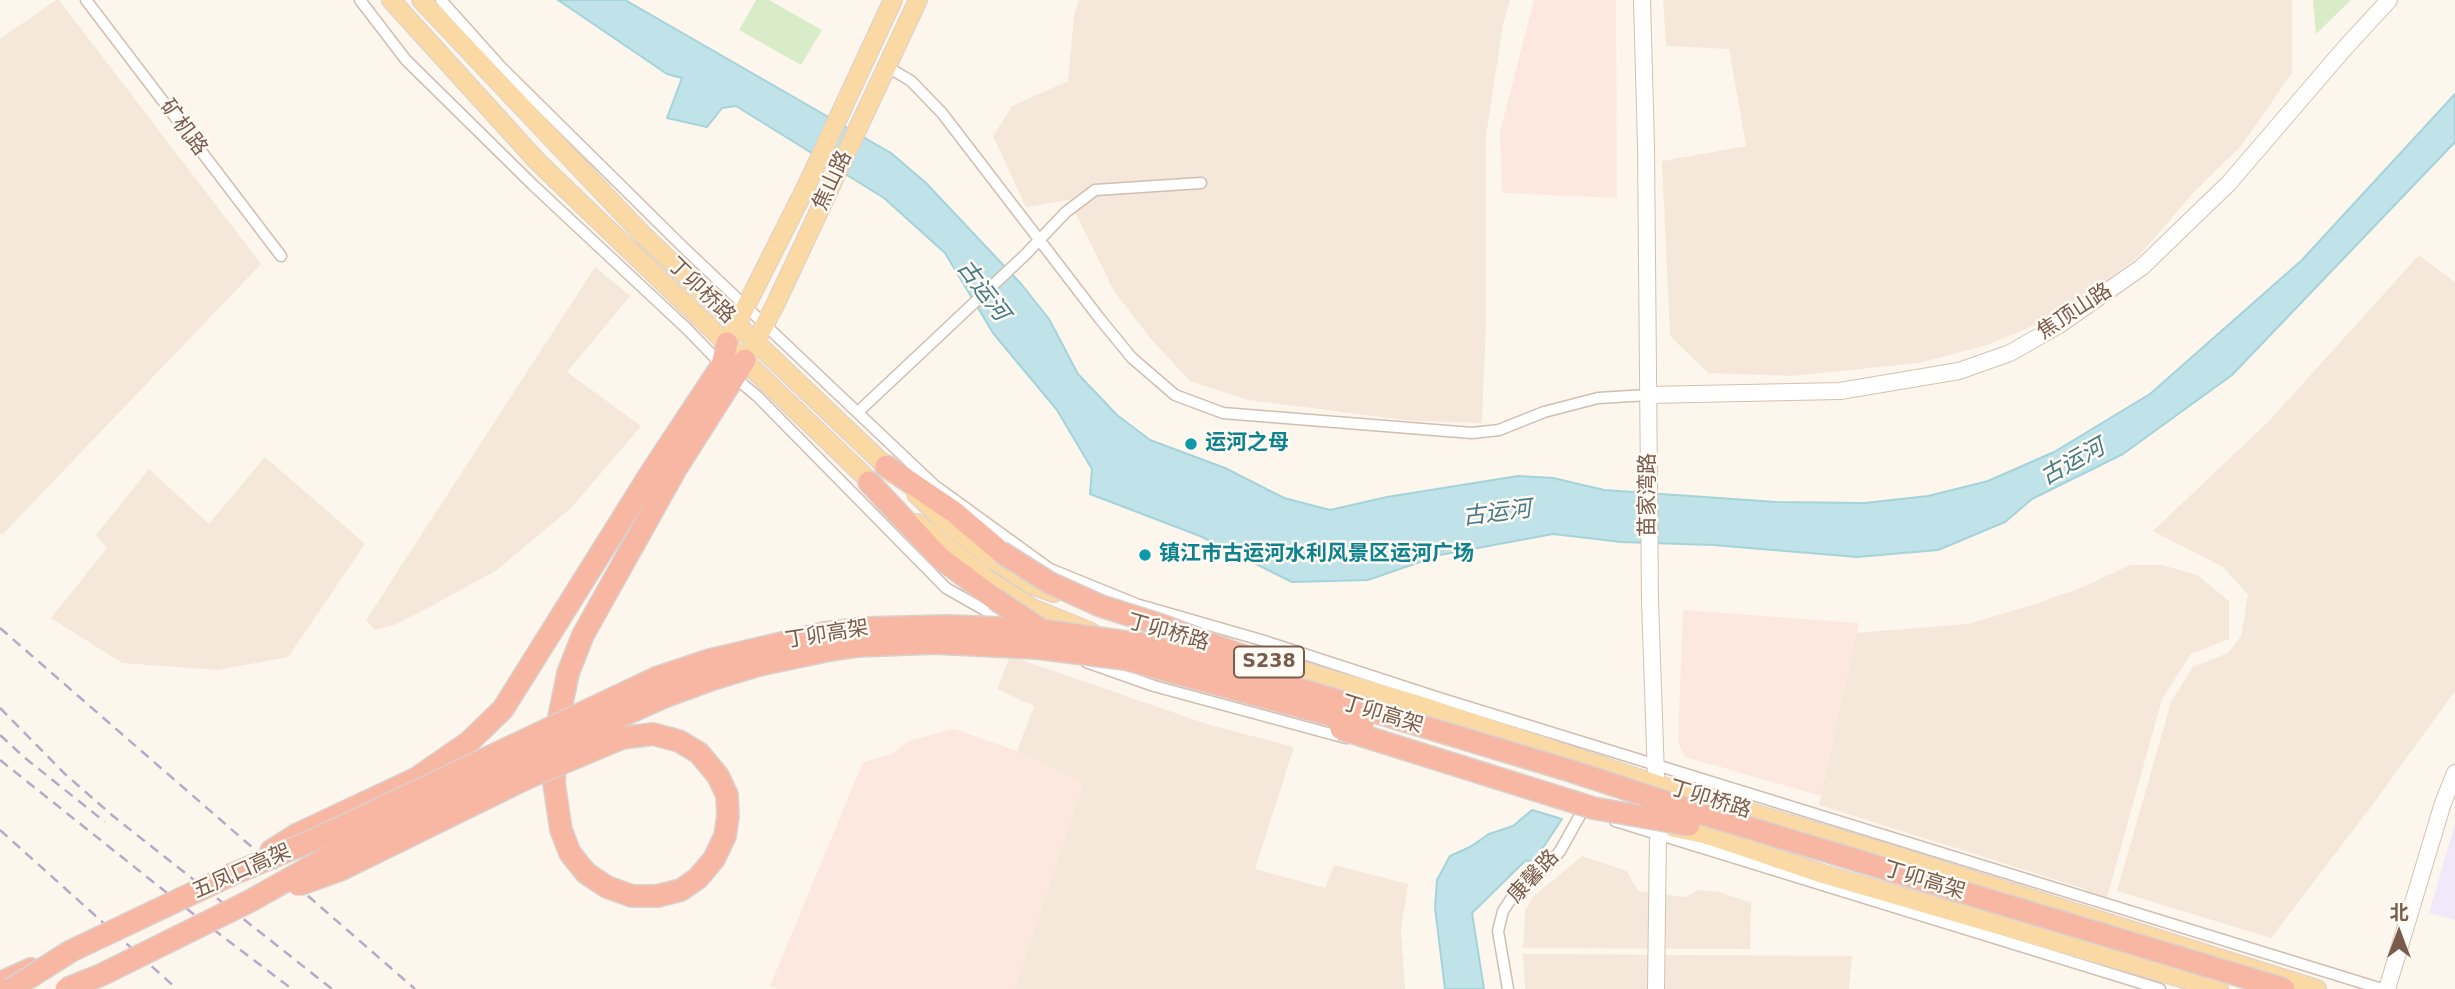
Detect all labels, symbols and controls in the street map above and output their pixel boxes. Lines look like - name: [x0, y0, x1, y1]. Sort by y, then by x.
- street label: 矿机路: [154, 95, 212, 161]
- street label: 焦山路: [808, 147, 858, 215]
- street label: 丁卯桥路: [662, 253, 740, 329]
- water label: 古运河: [950, 255, 1014, 327]
- street label: 焦顶山路: [2033, 279, 2117, 345]
- place label: 运河之母: [1205, 431, 1289, 457]
- water label: 古运河: [2036, 434, 2110, 492]
- marker: 运河之母: [1183, 436, 1199, 452]
- street label: 苗家湾路: [1636, 453, 1662, 537]
- water label: 古运河: [1461, 496, 1533, 532]
- place label: 镇江市古运河水利风景区运河广场: [1159, 542, 1474, 568]
- marker: 镇江市古运河水利风景区运河广场: [1137, 547, 1153, 563]
- street label: 丁卯桥路: [1124, 609, 1212, 657]
- street label: 丁卯高架: [784, 616, 870, 654]
- road number: S238: [1234, 646, 1304, 678]
- street label: 丁卯高架: [1338, 691, 1426, 739]
- street label: 丁卯桥路: [1666, 776, 1754, 824]
- street label: 五凤口高架: [189, 839, 295, 905]
- street label: 康馨路: [1503, 845, 1565, 909]
- street label: 丁卯高架: [1880, 857, 1968, 905]
- north arrow: [2364, 898, 2434, 968]
- text: 北: [2389, 901, 2409, 923]

